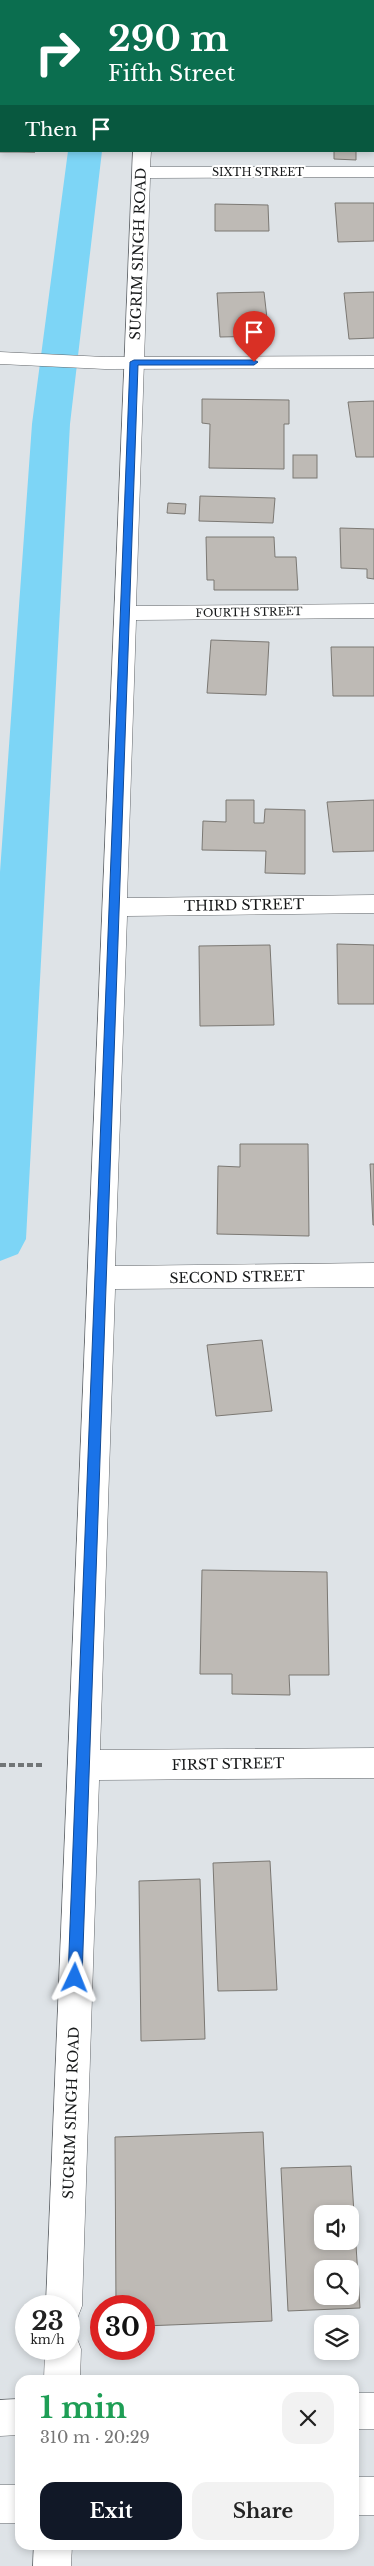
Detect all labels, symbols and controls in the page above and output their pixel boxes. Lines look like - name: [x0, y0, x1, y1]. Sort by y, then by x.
- text: 290 m: [108, 17, 229, 60]
- icon: right: [25, 20, 90, 85]
- text: Fifth Street: [108, 60, 235, 87]
- icon: arrive: [87, 115, 115, 143]
- text: Then: [25, 118, 77, 141]
- street label: SIXTH STREET: [212, 165, 304, 179]
- street label: SUGRIM SINGH ROAD: [126, 167, 150, 341]
- pin: [233, 311, 275, 362]
- icon: arrive: [240, 318, 268, 346]
- street label: FOURTH STREET: [195, 604, 303, 620]
- street label: THIRD STREET: [184, 895, 304, 915]
- street label: SECOND STREET: [169, 1267, 305, 1287]
- street label: FIRST STREET: [171, 1754, 285, 1774]
- position arrow: [48, 1951, 100, 2003]
- street label: SUGRIM SINGH ROAD: [59, 2026, 83, 2200]
- map controls: [314, 2205, 359, 2360]
- button: sound: [314, 2205, 359, 2250]
- button: search: [314, 2260, 359, 2305]
- speed limit sign: 30: [90, 2295, 155, 2360]
- text: 23: [31, 2306, 64, 2337]
- button: layers: [314, 2315, 359, 2360]
- text: km/h: [30, 2332, 65, 2347]
- text: 1 min: [40, 2389, 127, 2426]
- button: close: [282, 2392, 334, 2444]
- text: 310 m · 20:29: [40, 2427, 150, 2447]
- button: Exit: [40, 2482, 182, 2540]
- button: Share: [192, 2482, 334, 2540]

